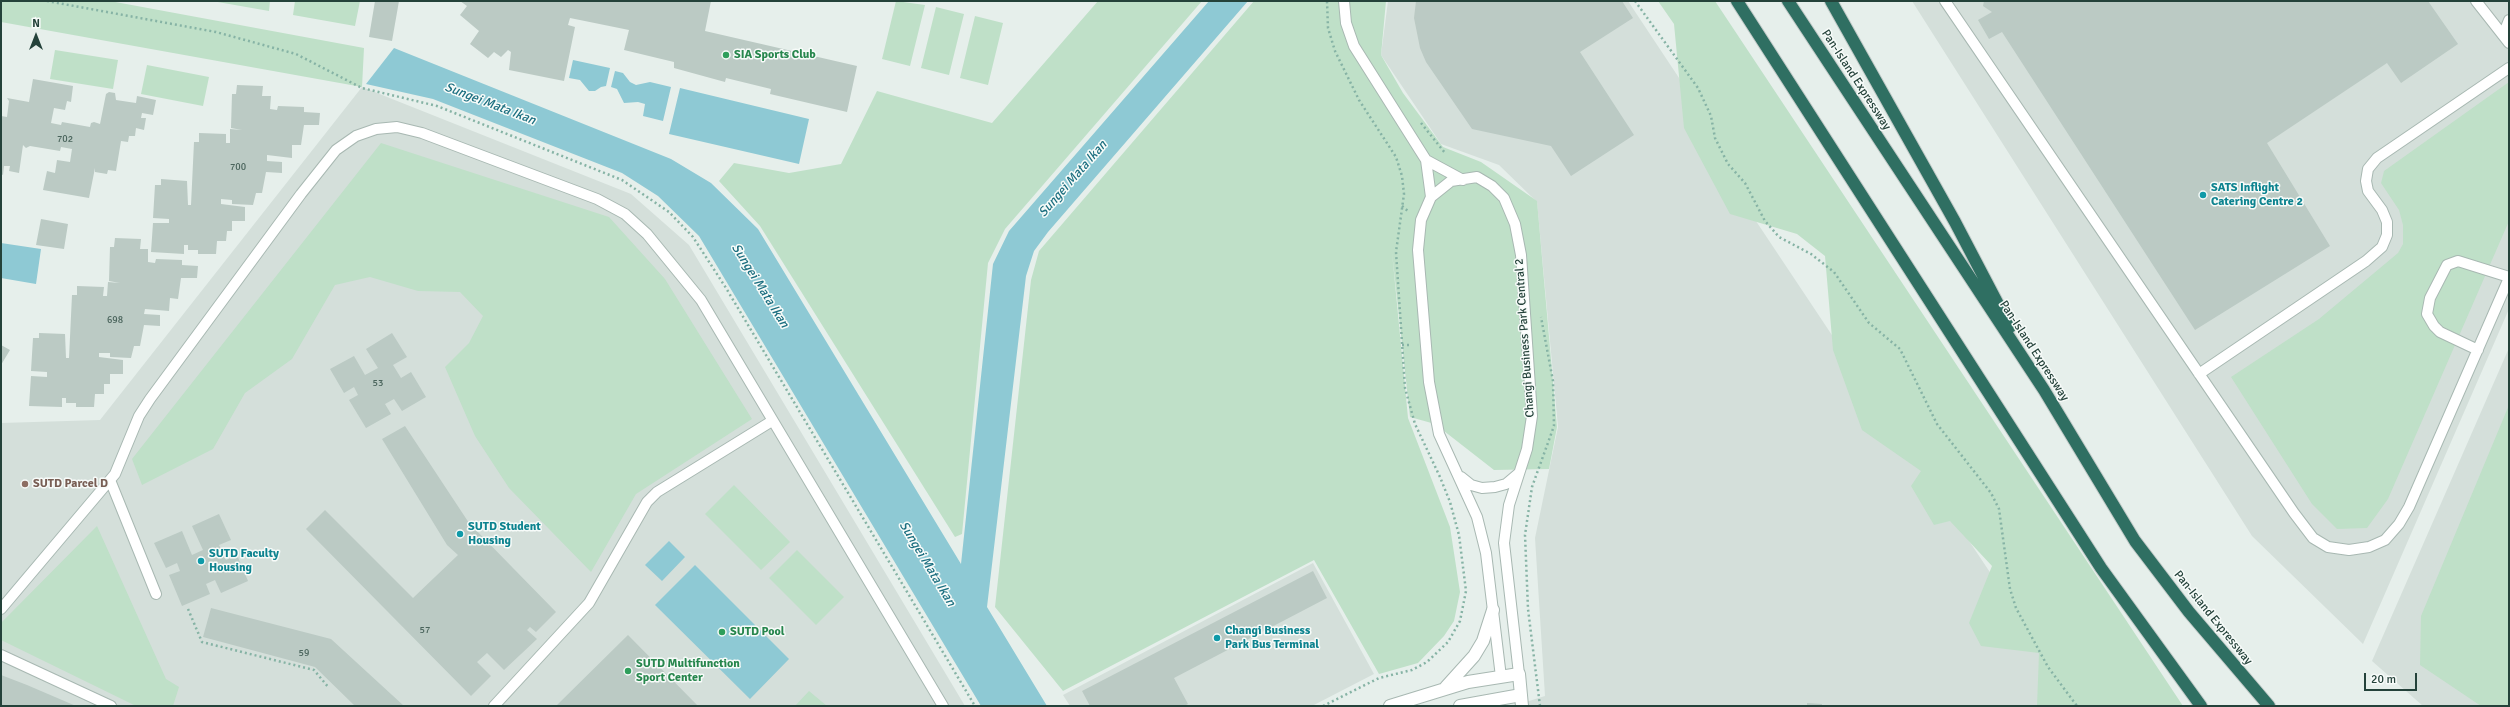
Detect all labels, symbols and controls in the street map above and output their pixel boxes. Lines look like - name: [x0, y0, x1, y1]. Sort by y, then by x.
- north arrow: [16, 16, 56, 56]
- text: N: [32, 17, 40, 30]
- street label: Pan-Island Expressway: [1818, 27, 1894, 133]
- place label: SIA Sports Club: [734, 48, 816, 62]
- marker: SIA Sports Club: [721, 50, 731, 60]
- water label: Sungei Mata Ikan: [442, 79, 538, 129]
- house number: 702: [57, 133, 73, 145]
- water label: Sungei Mata Ikan: [1036, 138, 1110, 220]
- house number: 700: [230, 161, 246, 173]
- place label: SATS Inflight Catering Centre 2: [2211, 181, 2303, 209]
- marker: SATS Inflight Catering Centre 2: [2198, 190, 2208, 200]
- water label: Sungei Mata Ikan: [728, 241, 792, 331]
- street label: Changi Business Park Central 2: [1512, 258, 1538, 418]
- street label: Pan-Island Expressway: [1996, 298, 2072, 404]
- house number: 698: [107, 314, 123, 326]
- house number: 53: [373, 377, 383, 389]
- place label: SUTD Parcel D: [33, 477, 108, 491]
- marker: SUTD Parcel D: [20, 479, 30, 489]
- water label: Sungei Mata Ikan: [896, 519, 958, 609]
- place label: SUTD Student Housing: [468, 520, 541, 548]
- marker: SUTD Student Housing: [455, 529, 465, 539]
- place label: SUTD Faculty Housing: [209, 547, 279, 575]
- marker: SUTD Faculty Housing: [196, 556, 206, 566]
- street label: Pan-Island Expressway: [2171, 568, 2255, 668]
- house number: 57: [420, 624, 430, 636]
- place label: Changi Business Park Bus Terminal: [1225, 624, 1319, 652]
- place label: SUTD Pool: [730, 625, 785, 639]
- marker: SUTD Pool: [717, 627, 727, 637]
- marker: Changi Business Park Bus Terminal: [1212, 633, 1222, 643]
- house number: 59: [299, 647, 309, 659]
- place label: SUTD Multifunction Sport Center: [636, 657, 740, 685]
- scale bar: [2366, 665, 2419, 691]
- marker: SUTD Multifunction Sport Center: [623, 666, 633, 676]
- text: 20 m: [2371, 672, 2396, 687]

